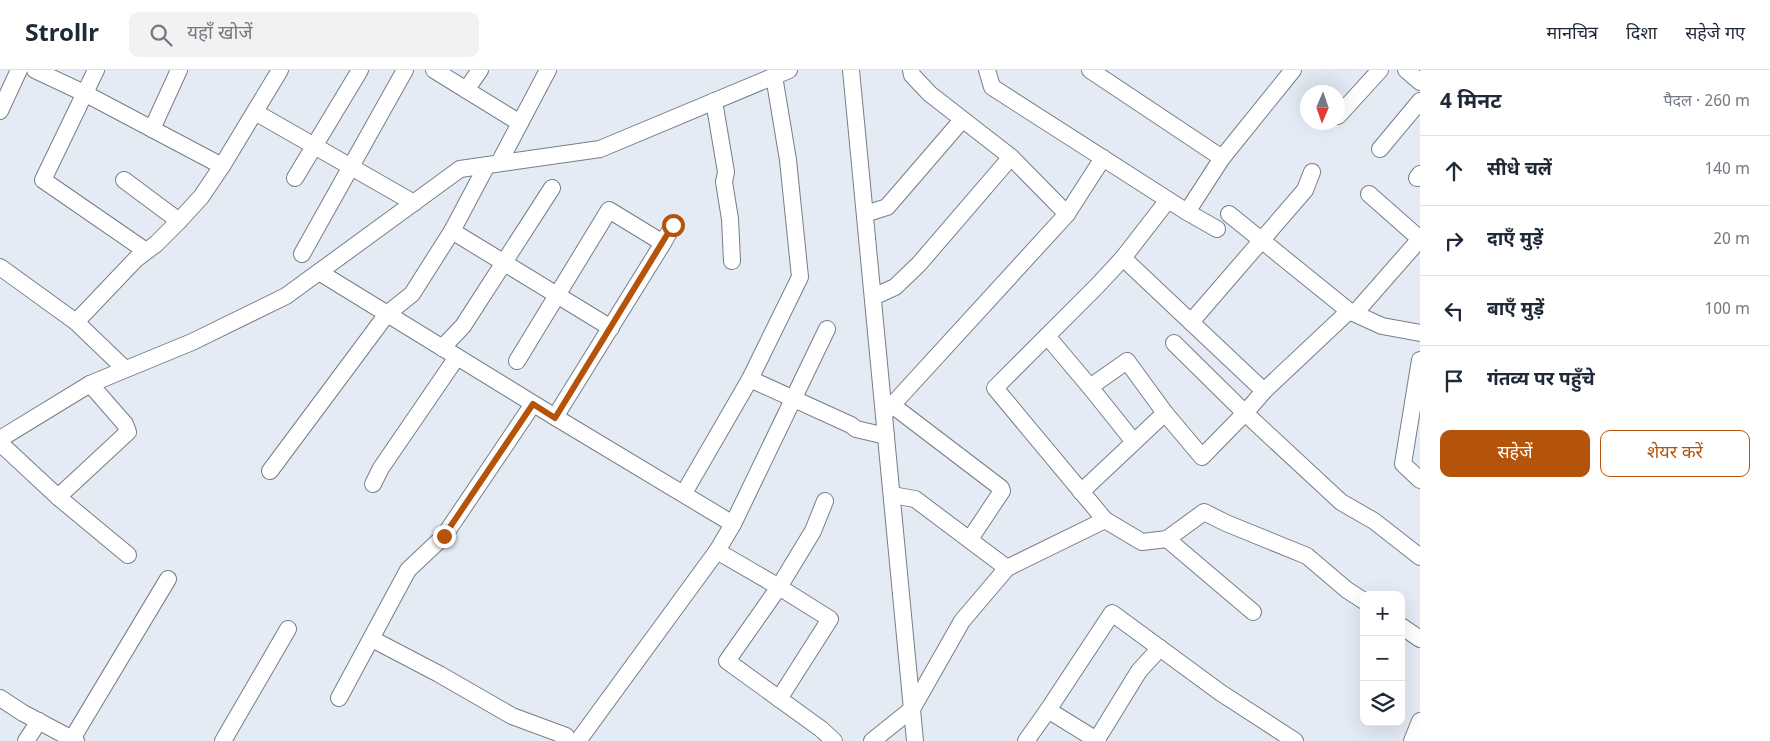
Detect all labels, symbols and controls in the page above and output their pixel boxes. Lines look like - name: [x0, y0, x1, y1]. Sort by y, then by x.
- search box: [129, 12, 479, 57]
- text: Strollr: [25, 19, 99, 51]
- icon: search: [147, 21, 175, 49]
- text: यहाँ खोजें: [187, 22, 253, 47]
- text: मानचित्र: [1547, 23, 1598, 46]
- text: दिशा: [1626, 23, 1657, 46]
- text: सहेजे गए: [1685, 23, 1745, 46]
- north arrow: [1300, 85, 1345, 130]
- text: 4 मिनट: [1440, 89, 1501, 117]
- text: पैदल · 260 m: [1663, 92, 1750, 113]
- icon: ahead: [1440, 157, 1468, 185]
- text: सीधे चलें: [1487, 158, 1552, 183]
- text: 140 m: [1704, 160, 1750, 181]
- route start: [662, 214, 685, 237]
- icon: right: [1440, 227, 1468, 255]
- text: दाएँ मुड़ें: [1487, 228, 1543, 253]
- text: 20 m: [1713, 230, 1750, 251]
- icon: left: [1440, 297, 1468, 325]
- text: बाएँ मुड़ें: [1487, 298, 1544, 323]
- text: 100 m: [1704, 300, 1750, 321]
- icon: arrive: [1440, 367, 1468, 395]
- text: गंतव्य पर पहुँचे: [1487, 368, 1595, 393]
- button: सहेजें: [1440, 430, 1590, 477]
- button: शेयर करें: [1600, 430, 1750, 477]
- route end: [433, 525, 456, 548]
- map controls: [1360, 591, 1405, 726]
- button: +: [1360, 591, 1405, 636]
- button: −: [1360, 636, 1405, 681]
- button: layers: [1360, 681, 1405, 726]

